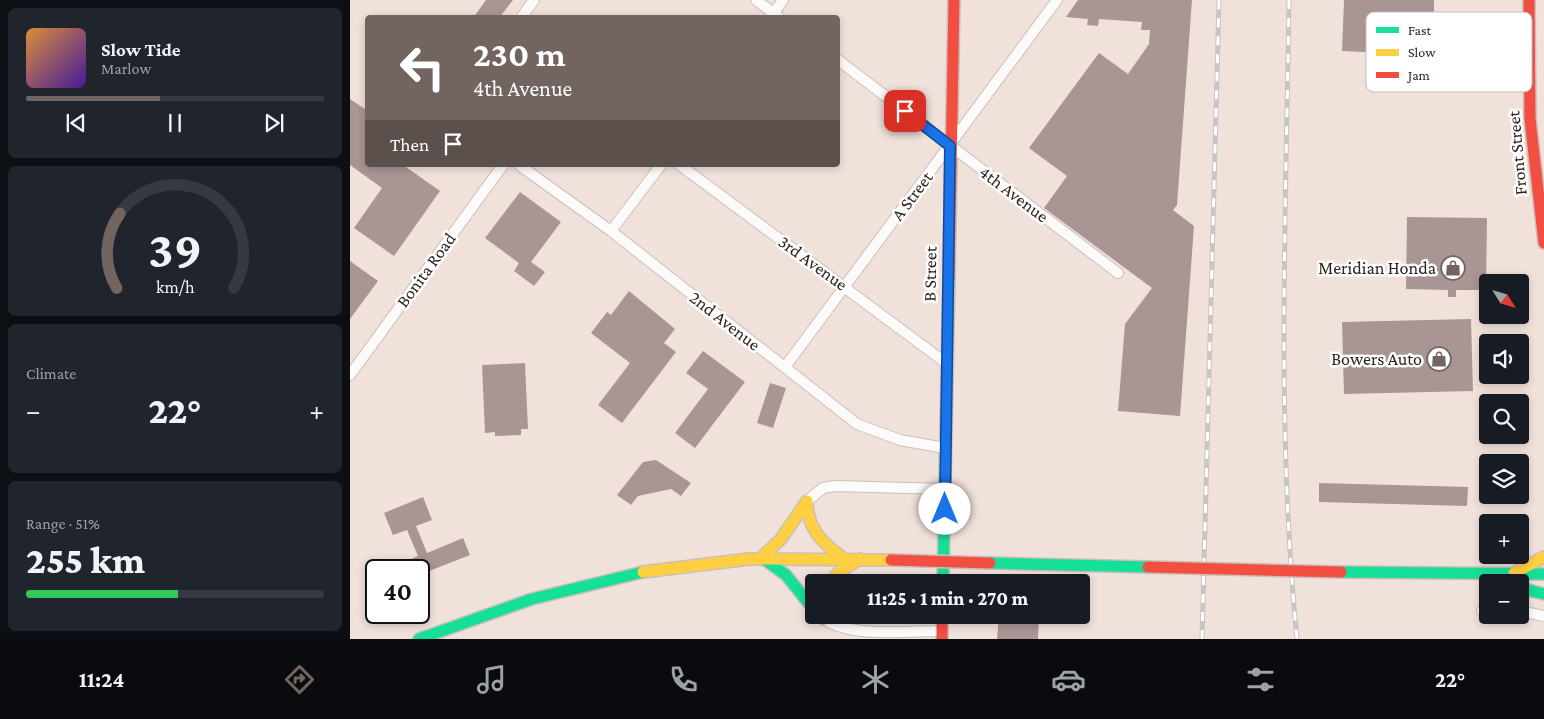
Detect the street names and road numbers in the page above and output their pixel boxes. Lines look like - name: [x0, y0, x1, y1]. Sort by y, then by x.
- street label: Front Street: [1503, 109, 1531, 196]
- street label: 4th Avenue: [976, 162, 1053, 226]
- street label: A Street: [887, 167, 937, 224]
- street label: Bonita Road: [392, 228, 460, 311]
- street label: 3rd Avenue: [775, 231, 851, 295]
- street label: B Street: [920, 245, 940, 302]
- street label: 2nd Avenue: [686, 287, 764, 355]

